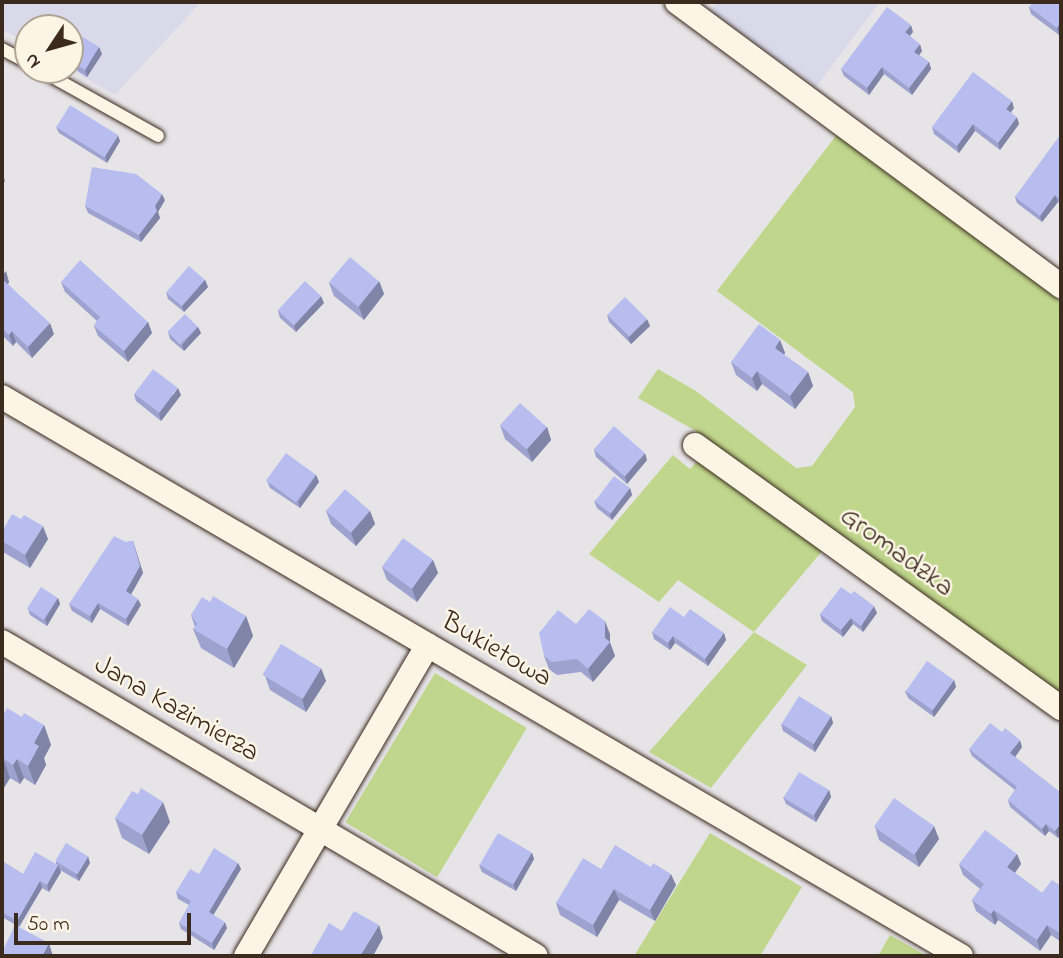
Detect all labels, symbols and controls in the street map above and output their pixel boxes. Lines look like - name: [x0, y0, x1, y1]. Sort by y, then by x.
- north arrow: [14, 14, 84, 84]
- text: N: [19, 47, 48, 74]
- street label: Gromadzka: [833, 500, 959, 606]
- street label: Bukietowa: [435, 606, 557, 696]
- street label: Jana Kazimierza: [87, 649, 265, 771]
- scale bar: [18, 898, 194, 942]
- text: 50 m: [27, 910, 70, 940]

